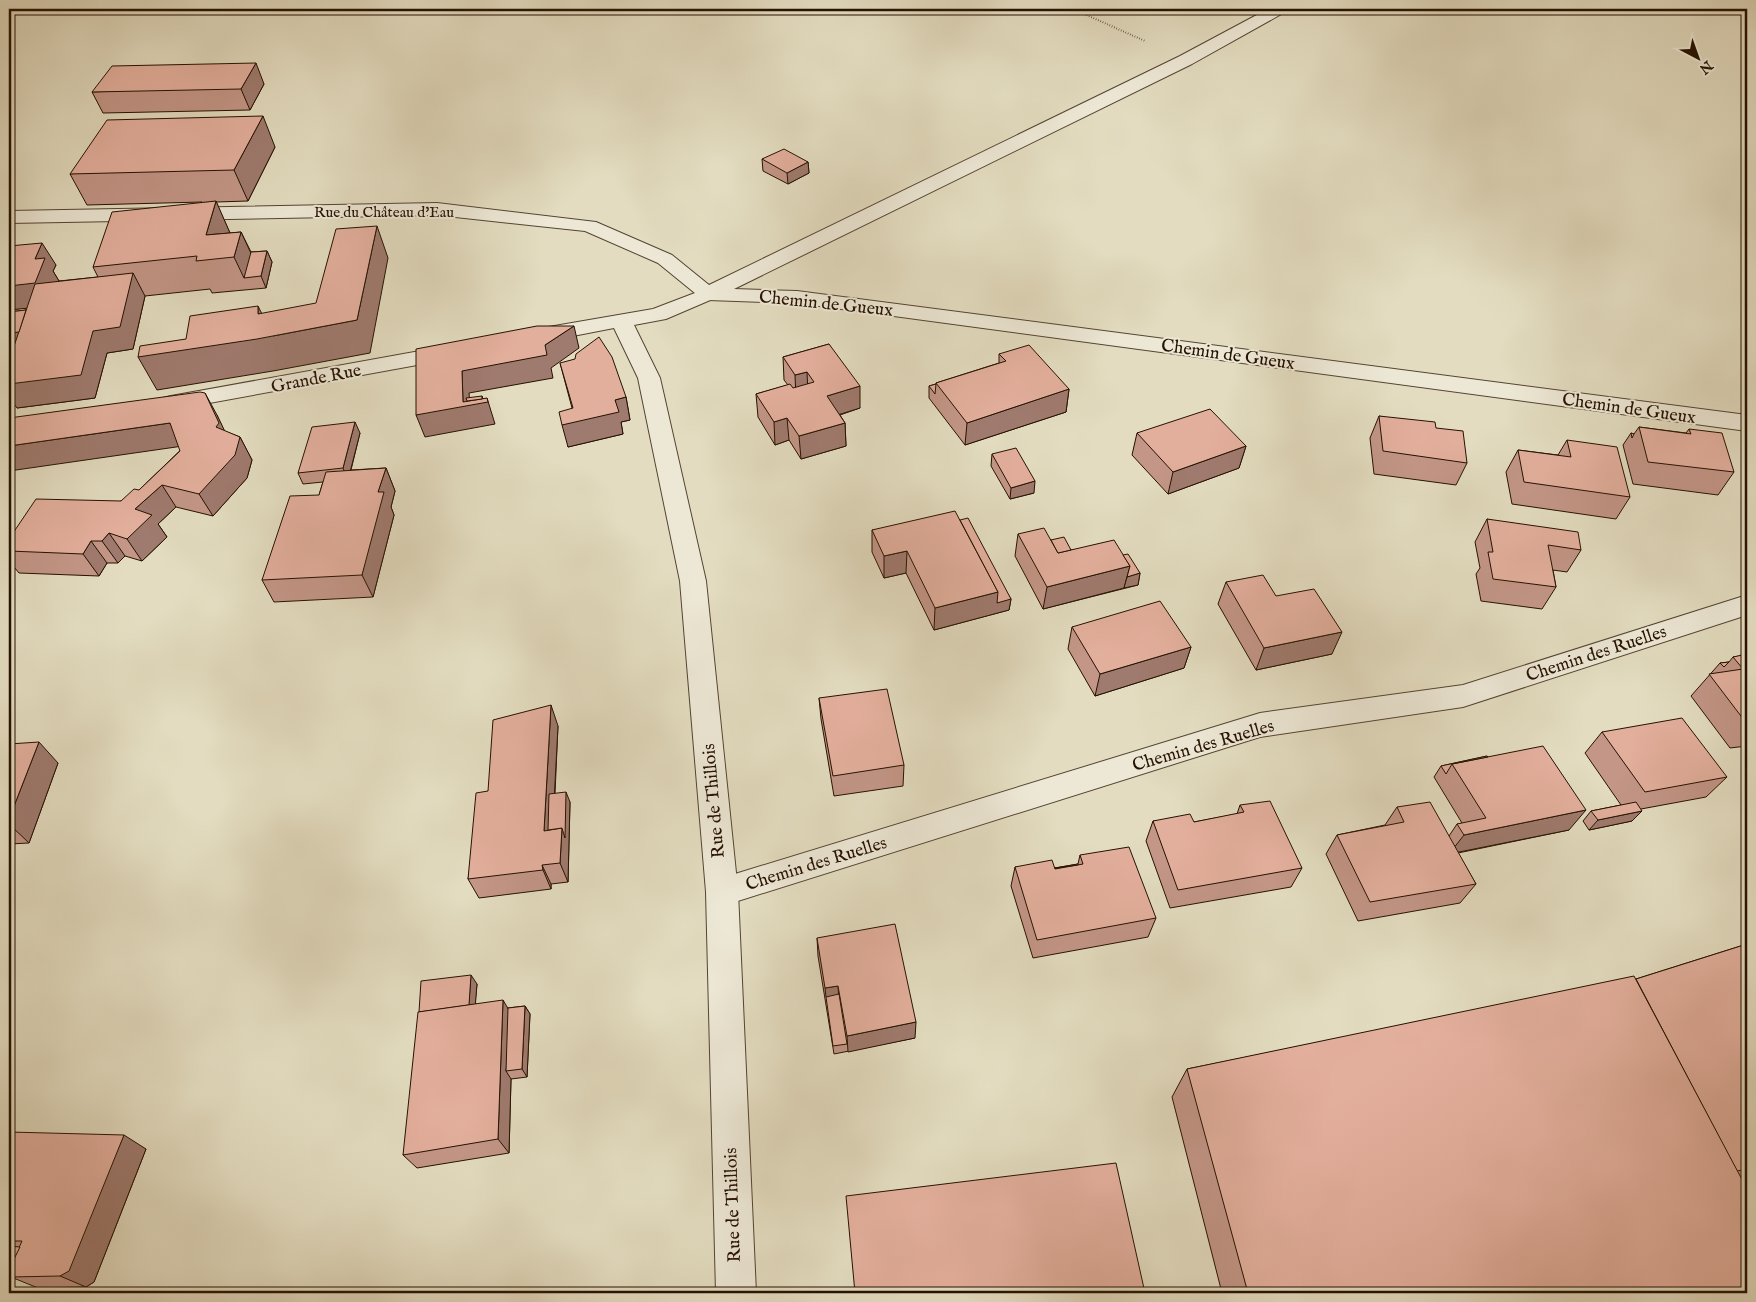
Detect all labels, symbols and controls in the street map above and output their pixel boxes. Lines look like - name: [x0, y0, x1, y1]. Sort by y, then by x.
- north arrow: [1674, 32, 1724, 82]
- text: N: [1695, 56, 1717, 78]
- street label: Rue du Château d'Eau: [314, 203, 454, 222]
- street label: Chemin de Gueux: [758, 286, 894, 323]
- street label: Chemin de Gueux: [1160, 335, 1296, 376]
- street label: Grande Rue: [269, 359, 363, 399]
- street label: Chemin de Gueux: [1561, 389, 1697, 430]
- street label: Chemin des Ruelles: [1523, 621, 1670, 688]
- street label: Chemin des Ruelles: [1130, 715, 1277, 778]
- street label: Rue de Thillois: [698, 743, 731, 859]
- street label: Chemin des Ruelles: [743, 832, 890, 897]
- street label: Rue de Thillois: [720, 1147, 747, 1263]

